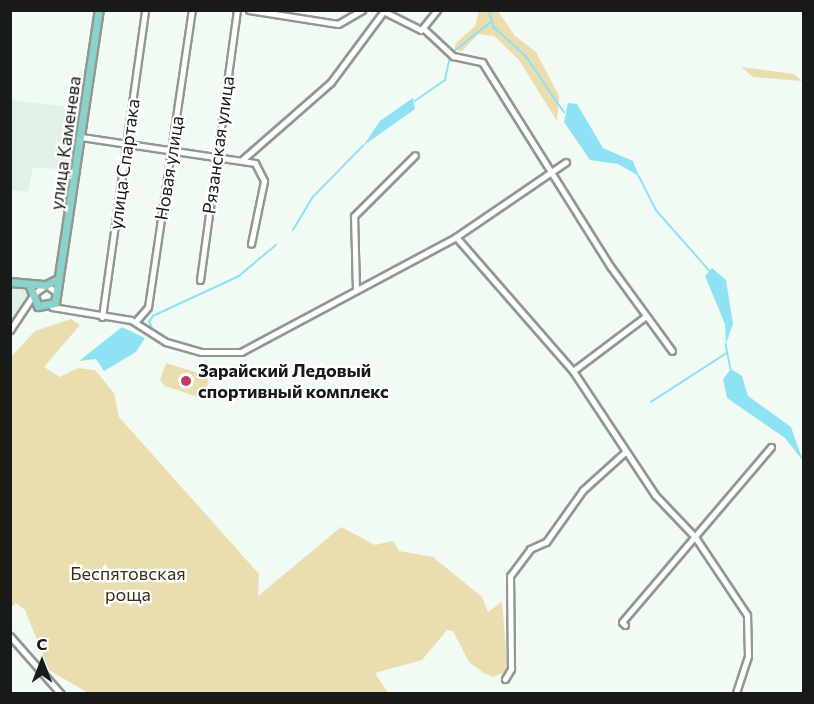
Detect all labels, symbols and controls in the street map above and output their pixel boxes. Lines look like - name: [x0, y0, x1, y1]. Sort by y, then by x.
- street label: улица Каменева: [45, 75, 85, 211]
- street label: Рязанская улица: [198, 75, 238, 215]
- street label: улица Спартака: [104, 97, 144, 231]
- street label: Новая улица: [150, 114, 188, 222]
- place label: Зарайский Ледовый спортивный комплекс: [198, 360, 389, 403]
- marker: Зарайский Ледовый спортивный комплекс: [179, 374, 193, 388]
- park label: Беспятовская роща: [70, 563, 186, 606]
- north arrow: [12, 632, 72, 692]
- text: С: [37, 634, 47, 653]

